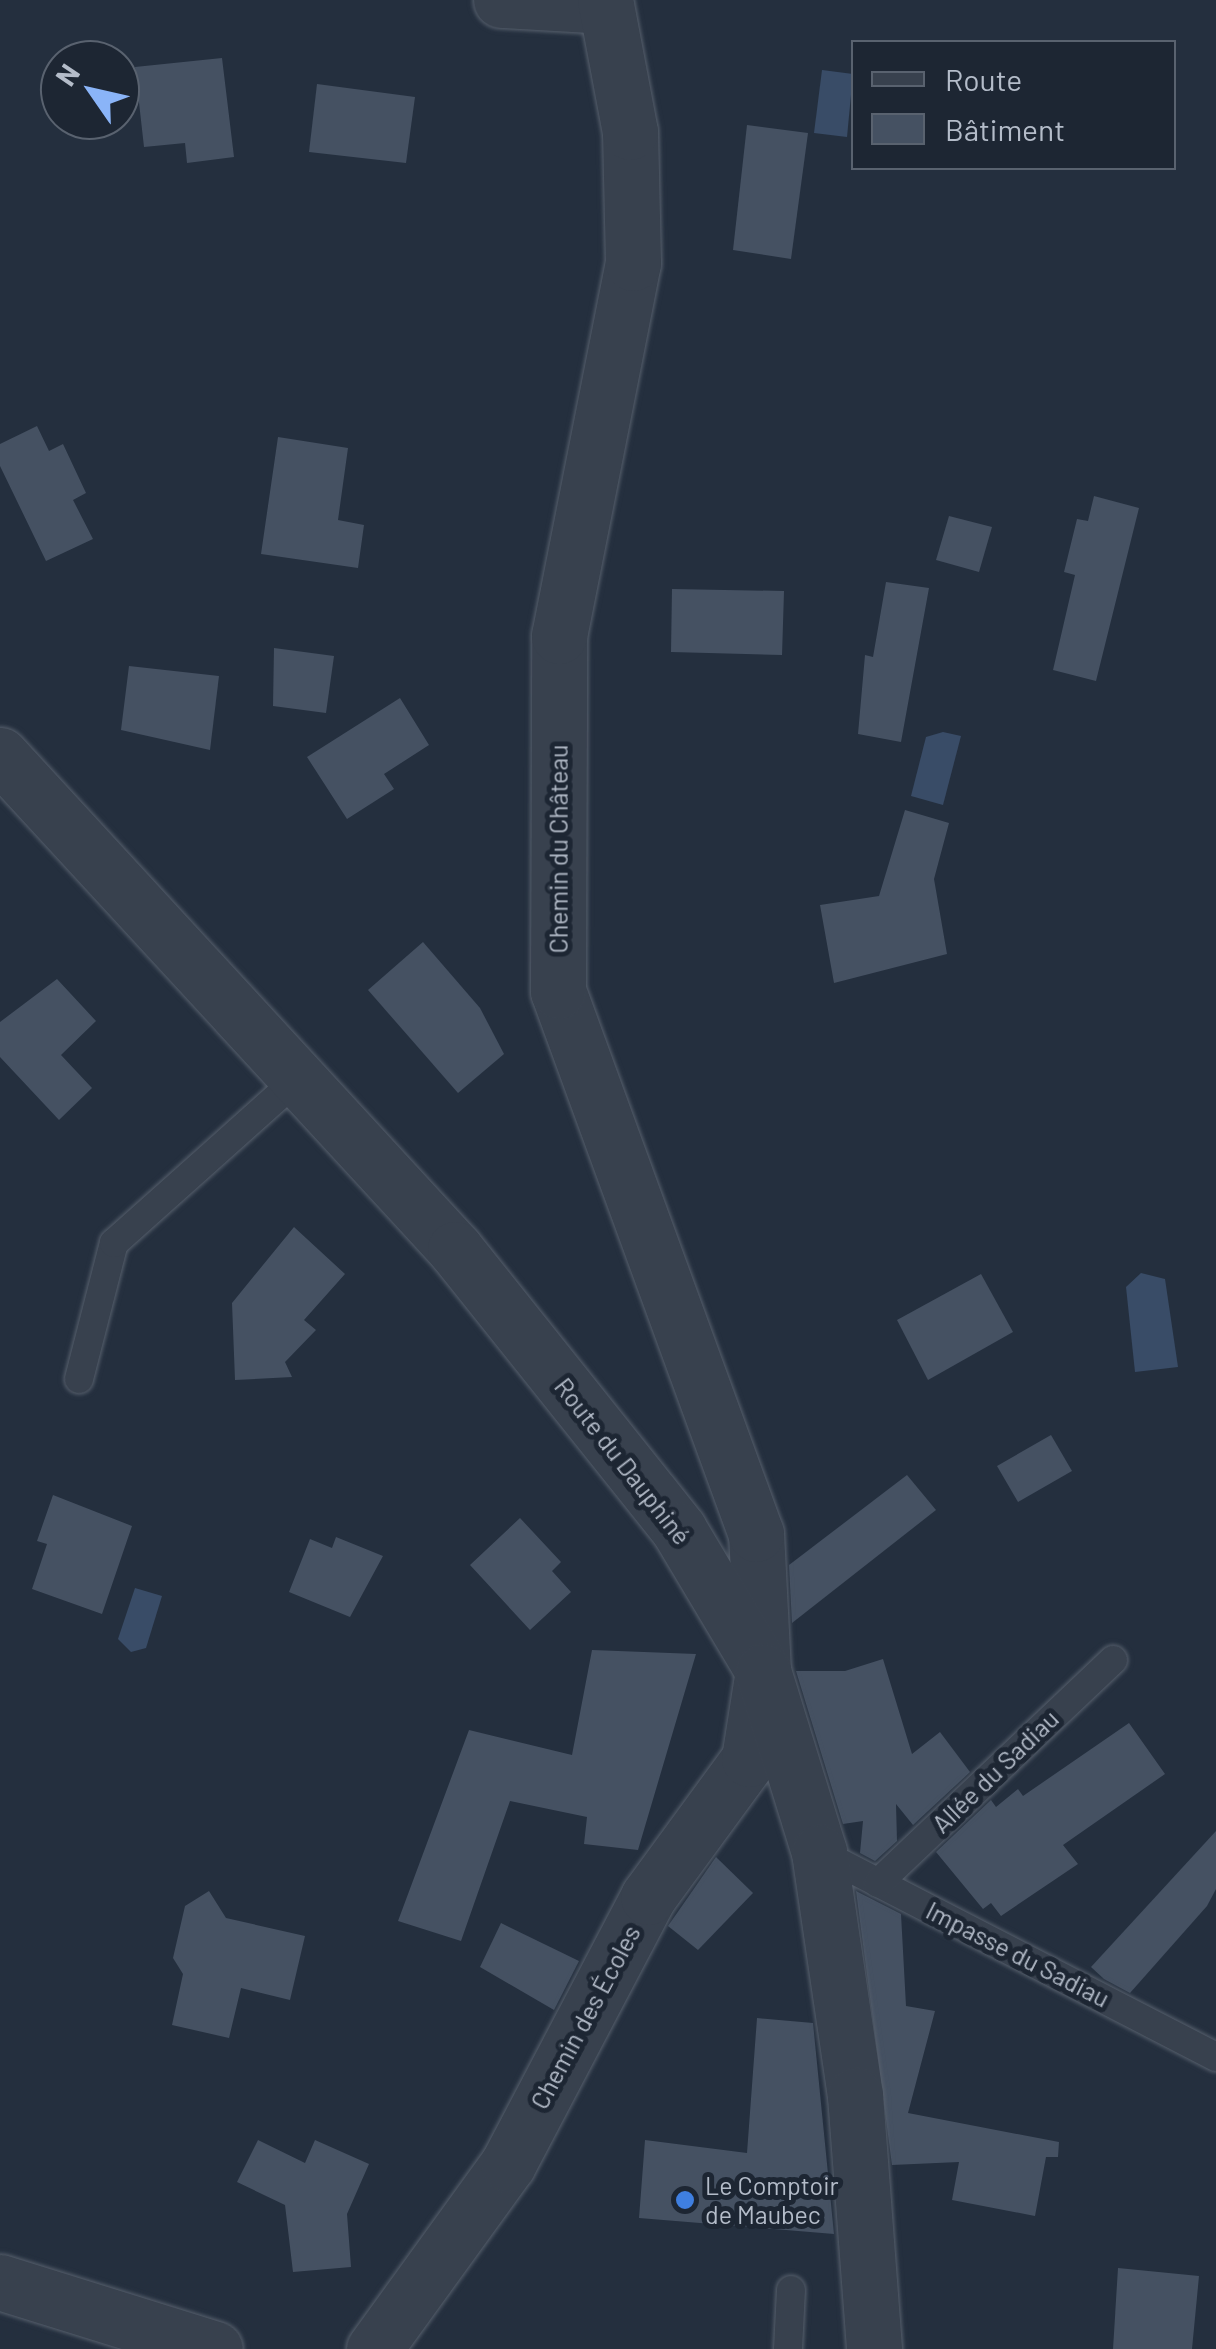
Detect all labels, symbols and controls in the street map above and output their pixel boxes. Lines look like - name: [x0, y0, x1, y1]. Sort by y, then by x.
- north arrow: [40, 40, 140, 140]
- legend: [851, 40, 1176, 170]
- text: N: [47, 57, 86, 92]
- text: Route: [945, 61, 1022, 97]
- text: Bâtiment: [945, 111, 1065, 147]
- street label: Chemin du Château: [543, 745, 573, 953]
- street label: Route du Dauphiné: [549, 1372, 697, 1550]
- street label: Allée du Sadiau: [926, 1703, 1064, 1839]
- street label: Impasse du Sadiau: [922, 1895, 1114, 2013]
- street label: Chemin des Écoles: [524, 1920, 646, 2114]
- place label: Le Comptoir de Maubec: [705, 2171, 839, 2230]
- marker: Le Comptoir de Maubec: [674, 2189, 696, 2211]

